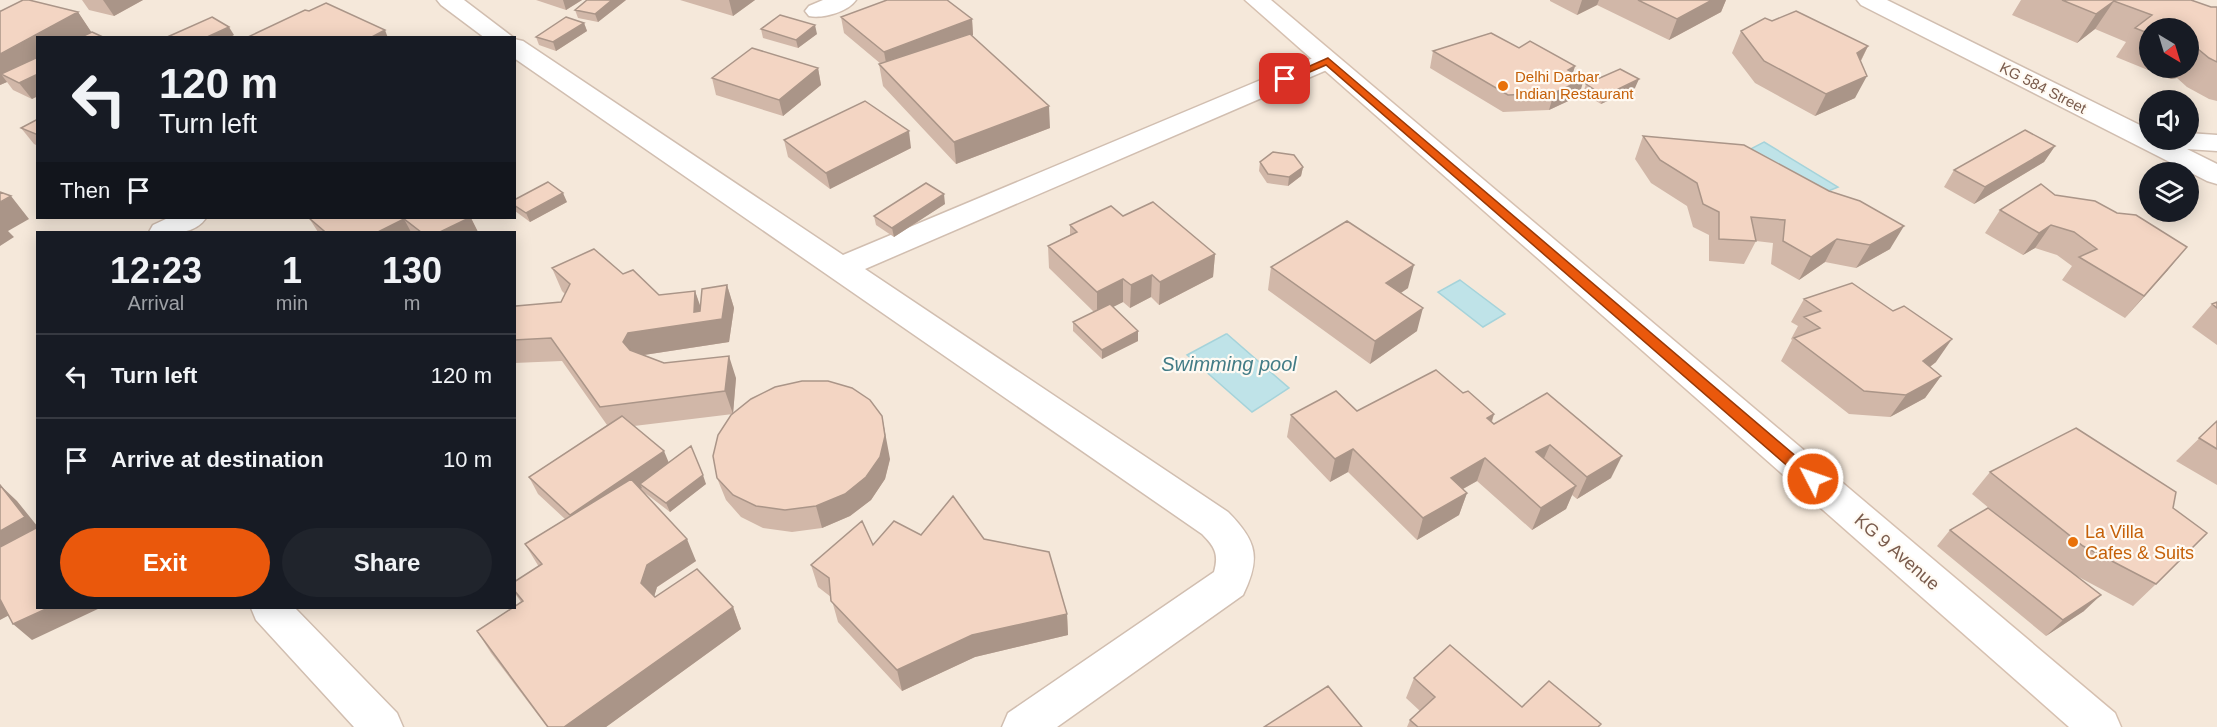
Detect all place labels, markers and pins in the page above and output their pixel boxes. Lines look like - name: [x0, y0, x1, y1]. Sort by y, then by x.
- pin: [1259, 53, 1310, 104]
- place label: Delhi Darbar Indian Restaurant: [1515, 68, 1634, 102]
- marker: Delhi Darbar Indian Restaurant: [1496, 79, 1510, 93]
- place label: La Villa Cafes & Suits: [2085, 522, 2194, 563]
- marker: La Villa Cafes & Suits: [2066, 535, 2080, 549]

